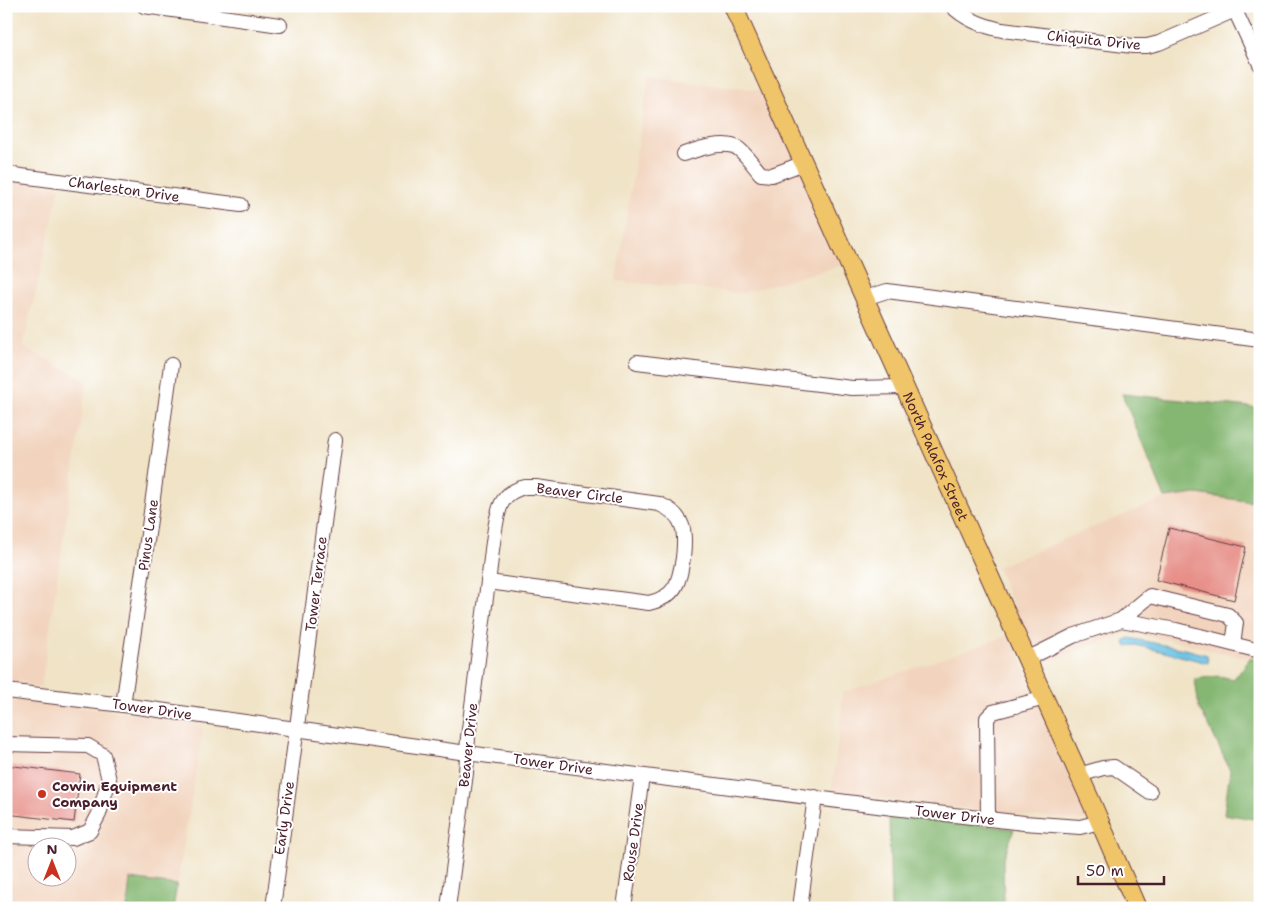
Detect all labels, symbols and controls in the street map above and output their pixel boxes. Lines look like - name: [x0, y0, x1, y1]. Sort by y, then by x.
- street label: Chiquita Drive: [1046, 26, 1142, 54]
- street label: Charleston Drive: [67, 172, 181, 206]
- street label: North Palafox Street: [899, 389, 973, 524]
- street label: Beaver Circle: [536, 479, 624, 507]
- street label: Pinus Lane: [134, 498, 162, 572]
- street label: Tower Terrace: [301, 535, 331, 633]
- street label: Tower Drive: [111, 694, 193, 724]
- street label: Beaver Drive: [455, 702, 481, 788]
- street label: Tower Drive: [512, 749, 594, 779]
- place label: Cowin Equipment Company: [52, 777, 177, 811]
- street label: Early Drive: [270, 780, 298, 856]
- marker: Cowin Equipment Company: [36, 788, 48, 800]
- street label: Rouse Drive: [619, 801, 647, 883]
- street label: Tower Drive: [914, 801, 996, 829]
- north arrow: [28, 836, 78, 886]
- text: N: [46, 840, 58, 858]
- scale bar: [1078, 854, 1165, 886]
- text: 50 m: [1086, 861, 1124, 881]

